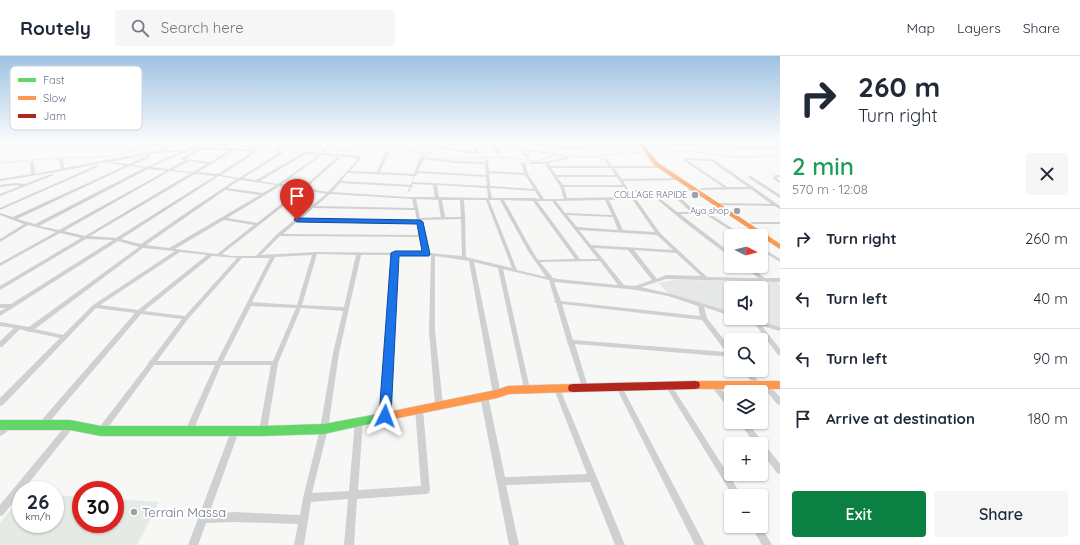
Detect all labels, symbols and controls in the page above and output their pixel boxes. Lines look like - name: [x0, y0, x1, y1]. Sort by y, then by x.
- search box: [115, 10, 395, 46]
- text: Routely: [20, 16, 91, 40]
- icon: search: [129, 17, 151, 39]
- text: Search here: [161, 18, 244, 37]
- text: Map: [906, 19, 935, 37]
- text: Layers: [957, 19, 1001, 37]
- text: Share: [1023, 19, 1060, 37]
- legend: [10, 66, 142, 130]
- text: 260 m: [858, 69, 940, 104]
- icon: right: [792, 72, 844, 124]
- text: Fast: [43, 73, 65, 87]
- text: Slow: [43, 91, 67, 105]
- text: Turn right: [858, 104, 938, 127]
- text: Jam: [43, 109, 66, 123]
- text: 2 min: [792, 151, 854, 181]
- button: close: [1026, 153, 1068, 195]
- pin: [280, 179, 314, 220]
- text: 570 m · 12:08: [792, 181, 868, 197]
- icon: arrive: [286, 185, 308, 207]
- place label: COLLAGE RAPIDE: [614, 189, 687, 200]
- marker: COLLAGE RAPIDE: [690, 190, 700, 200]
- place label: Aya shop: [690, 205, 730, 216]
- marker: Aya shop: [732, 206, 742, 216]
- icon: right: [792, 228, 814, 250]
- north arrow: [724, 229, 768, 273]
- map controls: [724, 229, 768, 533]
- text: Turn right: [826, 229, 897, 248]
- text: 260 m: [1025, 229, 1068, 248]
- button: sound: [724, 281, 768, 325]
- icon: left: [792, 288, 814, 310]
- text: Turn left: [826, 289, 888, 308]
- text: 40 m: [1033, 289, 1068, 308]
- button: search: [724, 333, 768, 377]
- icon: left: [792, 348, 814, 370]
- text: Turn left: [826, 349, 888, 368]
- text: 90 m: [1033, 349, 1068, 368]
- button: layers: [724, 385, 768, 429]
- position arrow: [364, 395, 406, 437]
- icon: arrive: [792, 408, 814, 430]
- text: Arrive at destination: [826, 409, 975, 428]
- text: 180 m: [1028, 409, 1068, 428]
- button: +: [724, 437, 768, 481]
- speed limit sign: 30: [72, 481, 124, 533]
- text: 26: [27, 489, 49, 514]
- button: −: [724, 489, 768, 533]
- button: Exit: [792, 491, 926, 537]
- button: Share: [934, 491, 1068, 537]
- place label: Terrain Massa: [142, 504, 226, 520]
- marker: Terrain Massa: [129, 507, 139, 517]
- text: km/h: [25, 510, 51, 523]

